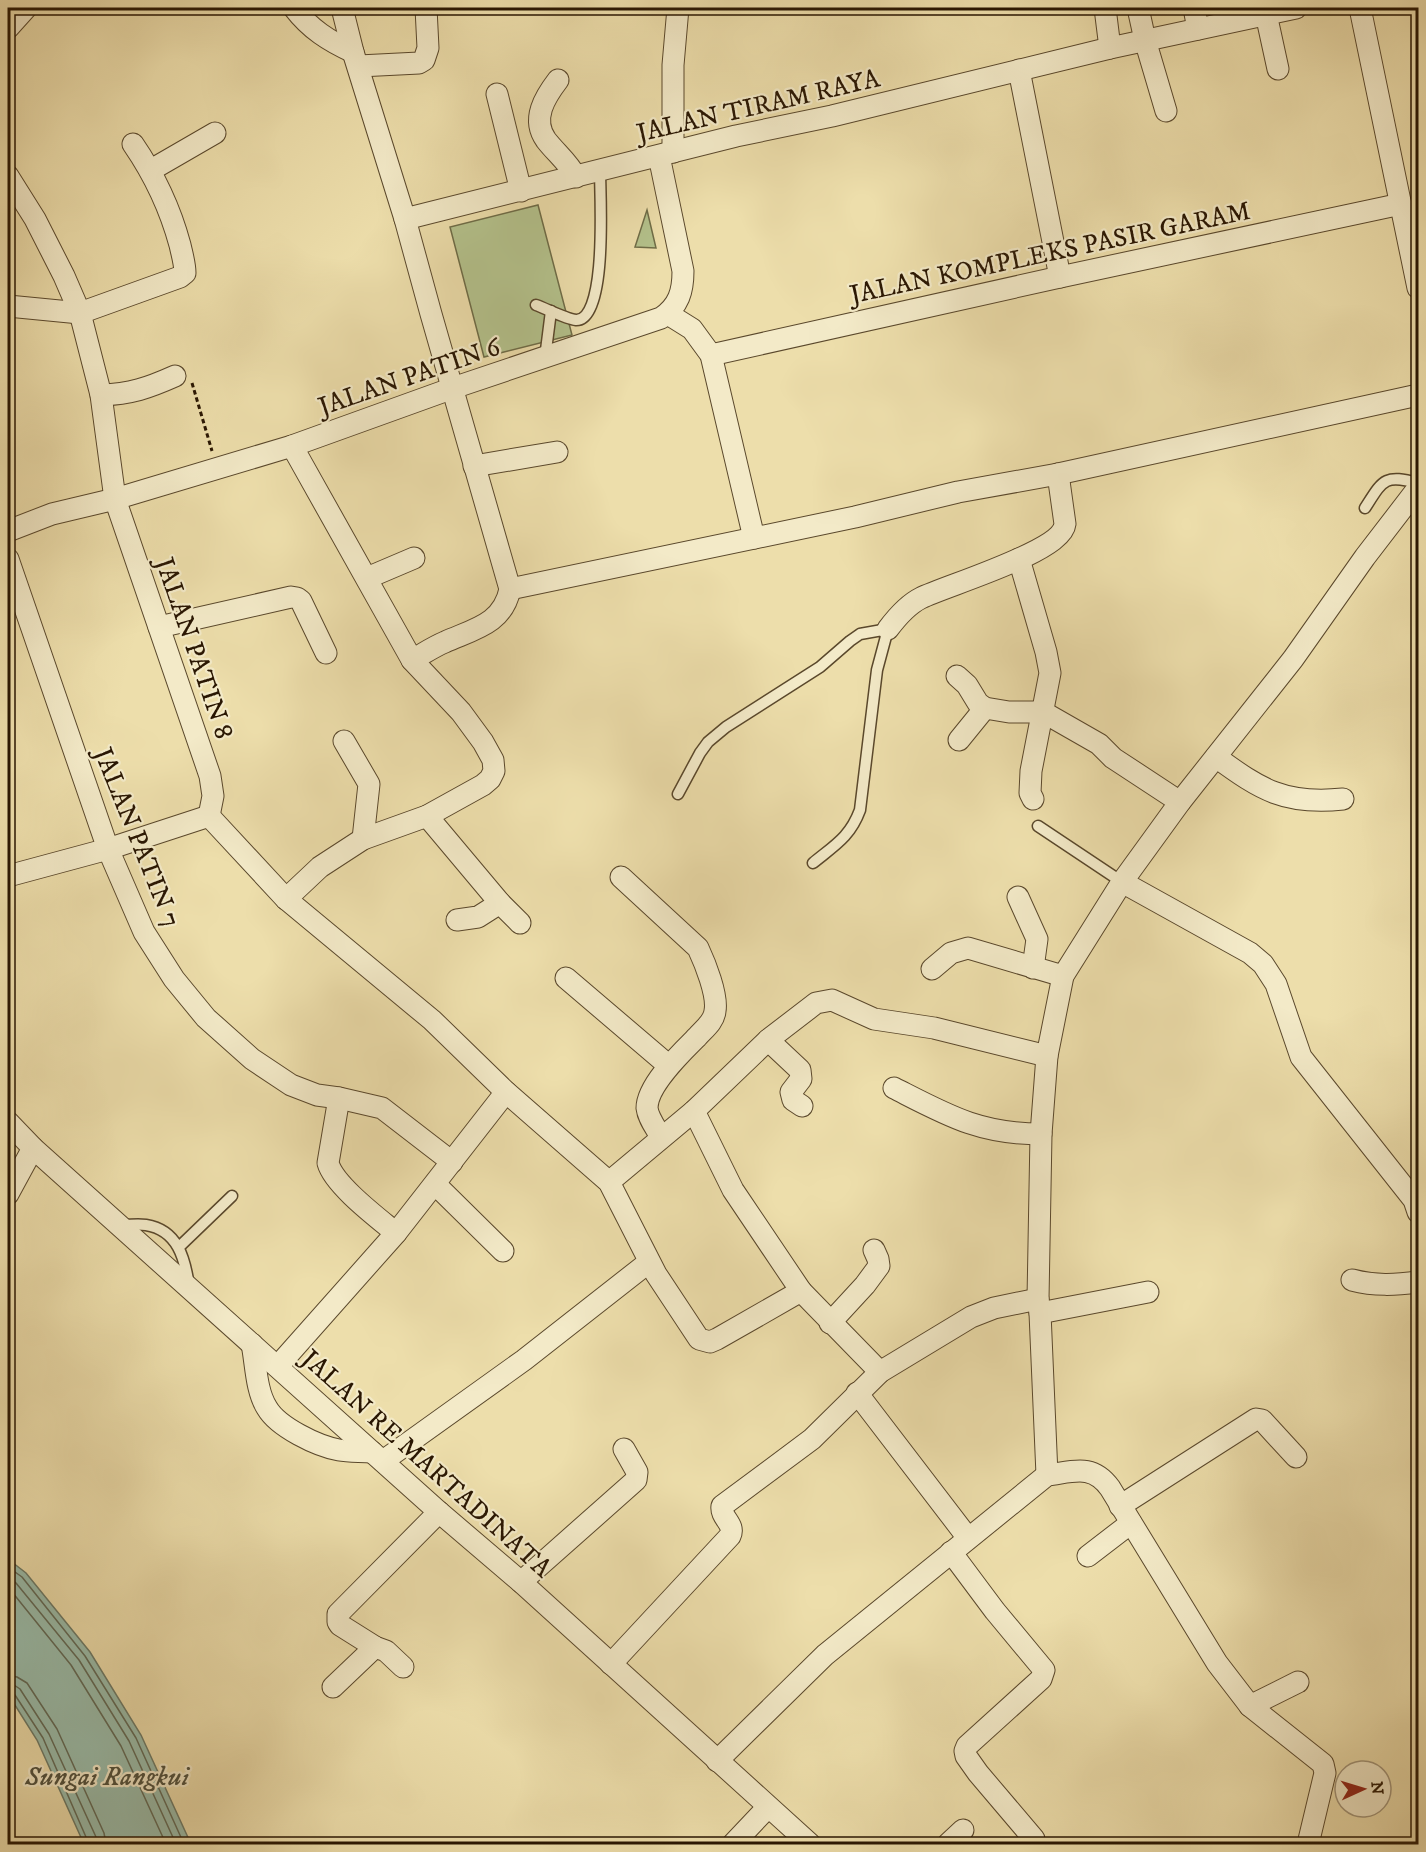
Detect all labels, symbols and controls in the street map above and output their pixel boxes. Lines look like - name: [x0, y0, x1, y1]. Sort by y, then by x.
- street label: JALAN TIRAM RAYA: [632, 62, 884, 151]
- street label: JALAN KOMPLEKS PASIR GARAM: [845, 195, 1254, 313]
- street label: JALAN PATIN 6: [312, 330, 506, 425]
- street label: JALAN PATIN 8: [146, 551, 240, 744]
- street label: JALAN PATIN 7: [85, 741, 188, 932]
- street label: JALAN RE MARTADINATA: [292, 1342, 558, 1586]
- north arrow: [1333, 1759, 1393, 1819]
- water label: Sungai Rangkui: [24, 1760, 191, 1794]
- text: N: [1367, 1781, 1387, 1795]

